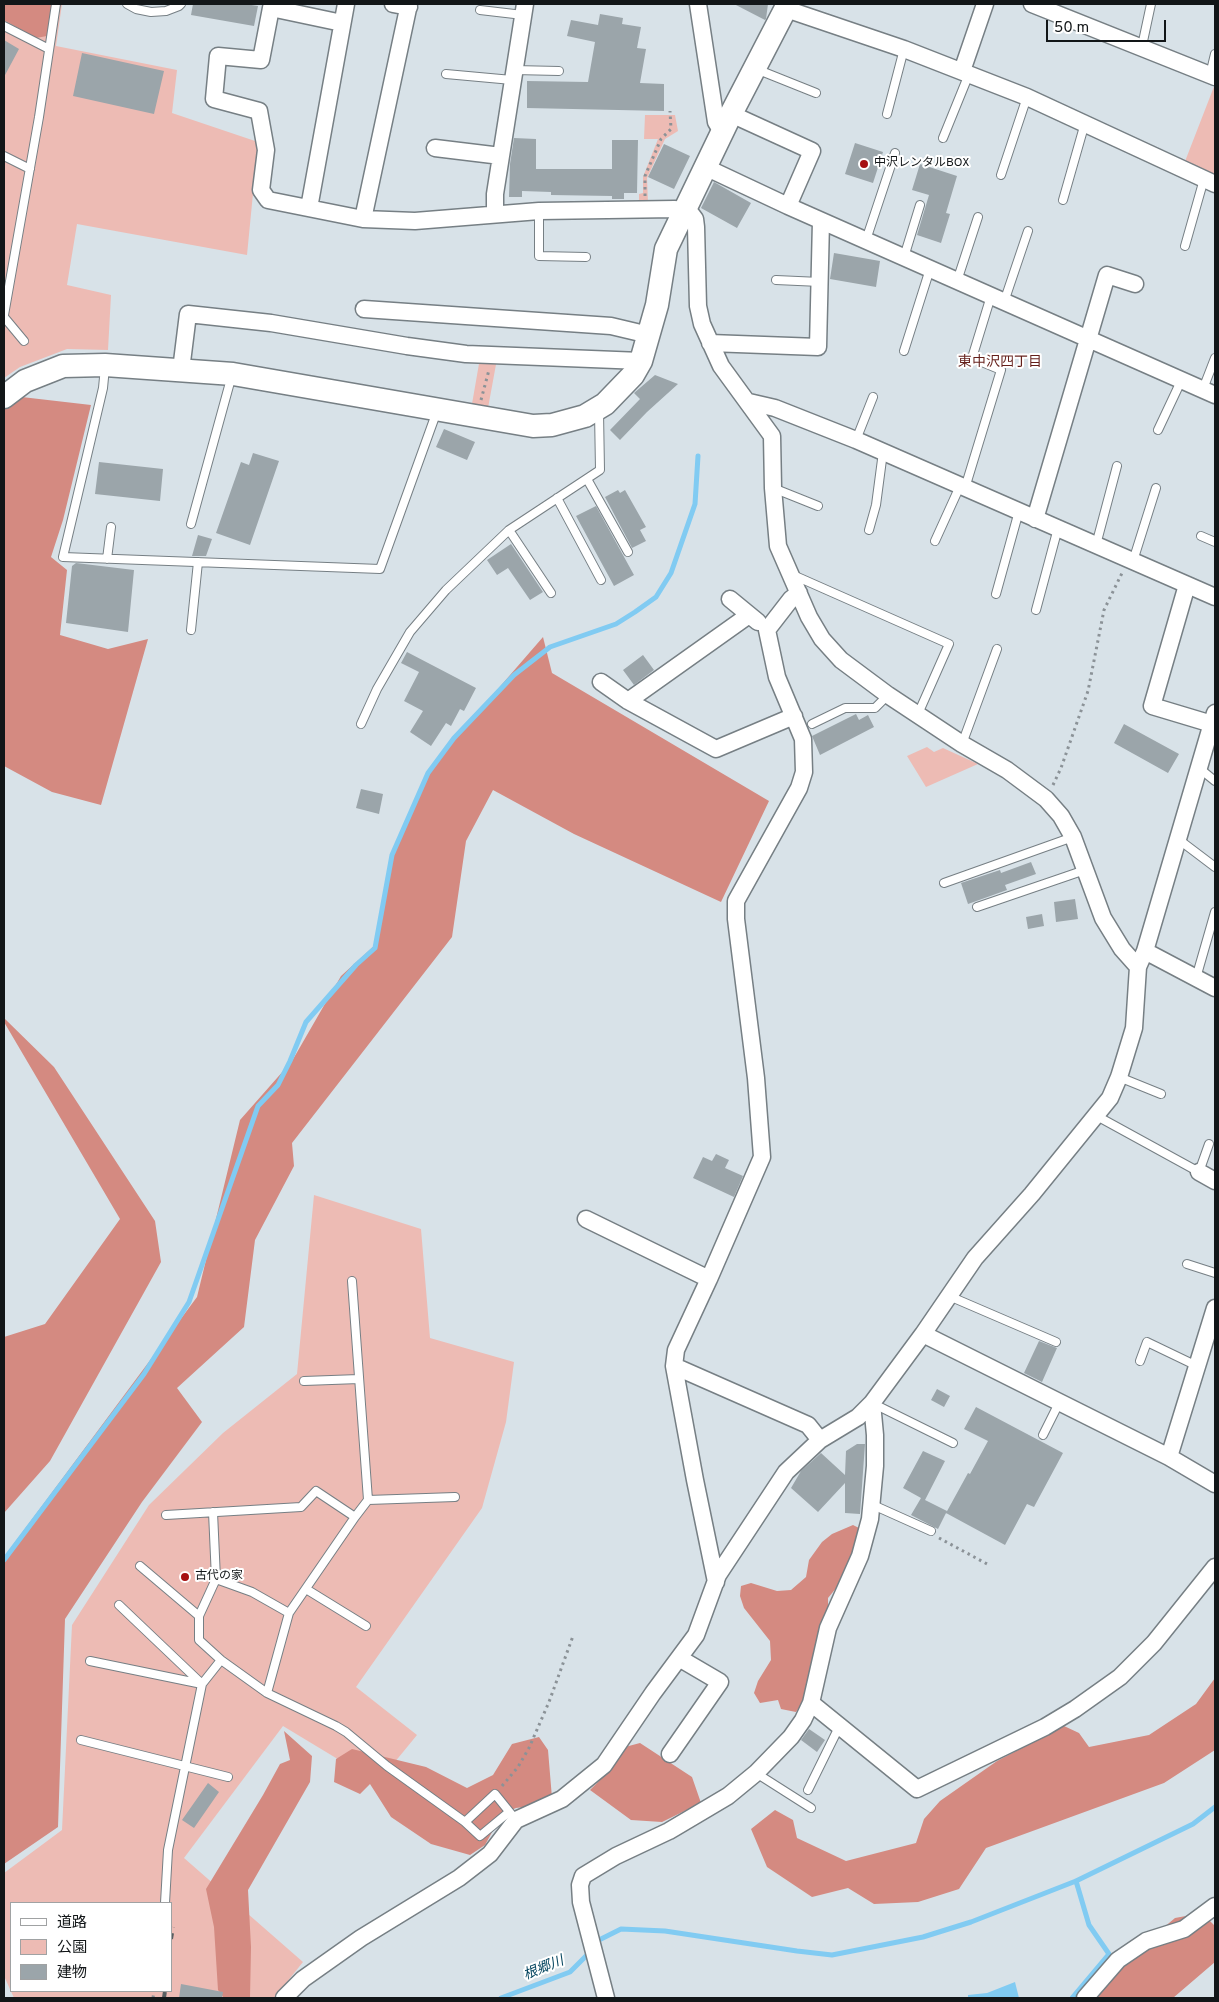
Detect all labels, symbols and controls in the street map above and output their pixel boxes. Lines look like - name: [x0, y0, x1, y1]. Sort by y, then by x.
- scale bar: [1049, 10, 1169, 42]
- text: 50 m: [1054, 19, 1089, 38]
- place label: 中沢レンタルBOX: [874, 157, 969, 171]
- marker: 中沢レンタルBOX: [858, 158, 870, 170]
- district label: 東中沢四丁目: [958, 355, 1042, 371]
- place label: 古代の家: [195, 1570, 243, 1584]
- marker: 古代の家: [179, 1571, 191, 1583]
- legend: [10, 1902, 172, 1992]
- text: 道路: [57, 1914, 87, 1933]
- text: 公園: [57, 1939, 87, 1958]
- water label: 根郷川: [521, 1953, 567, 1985]
- text: 建物: [57, 1964, 87, 1983]

